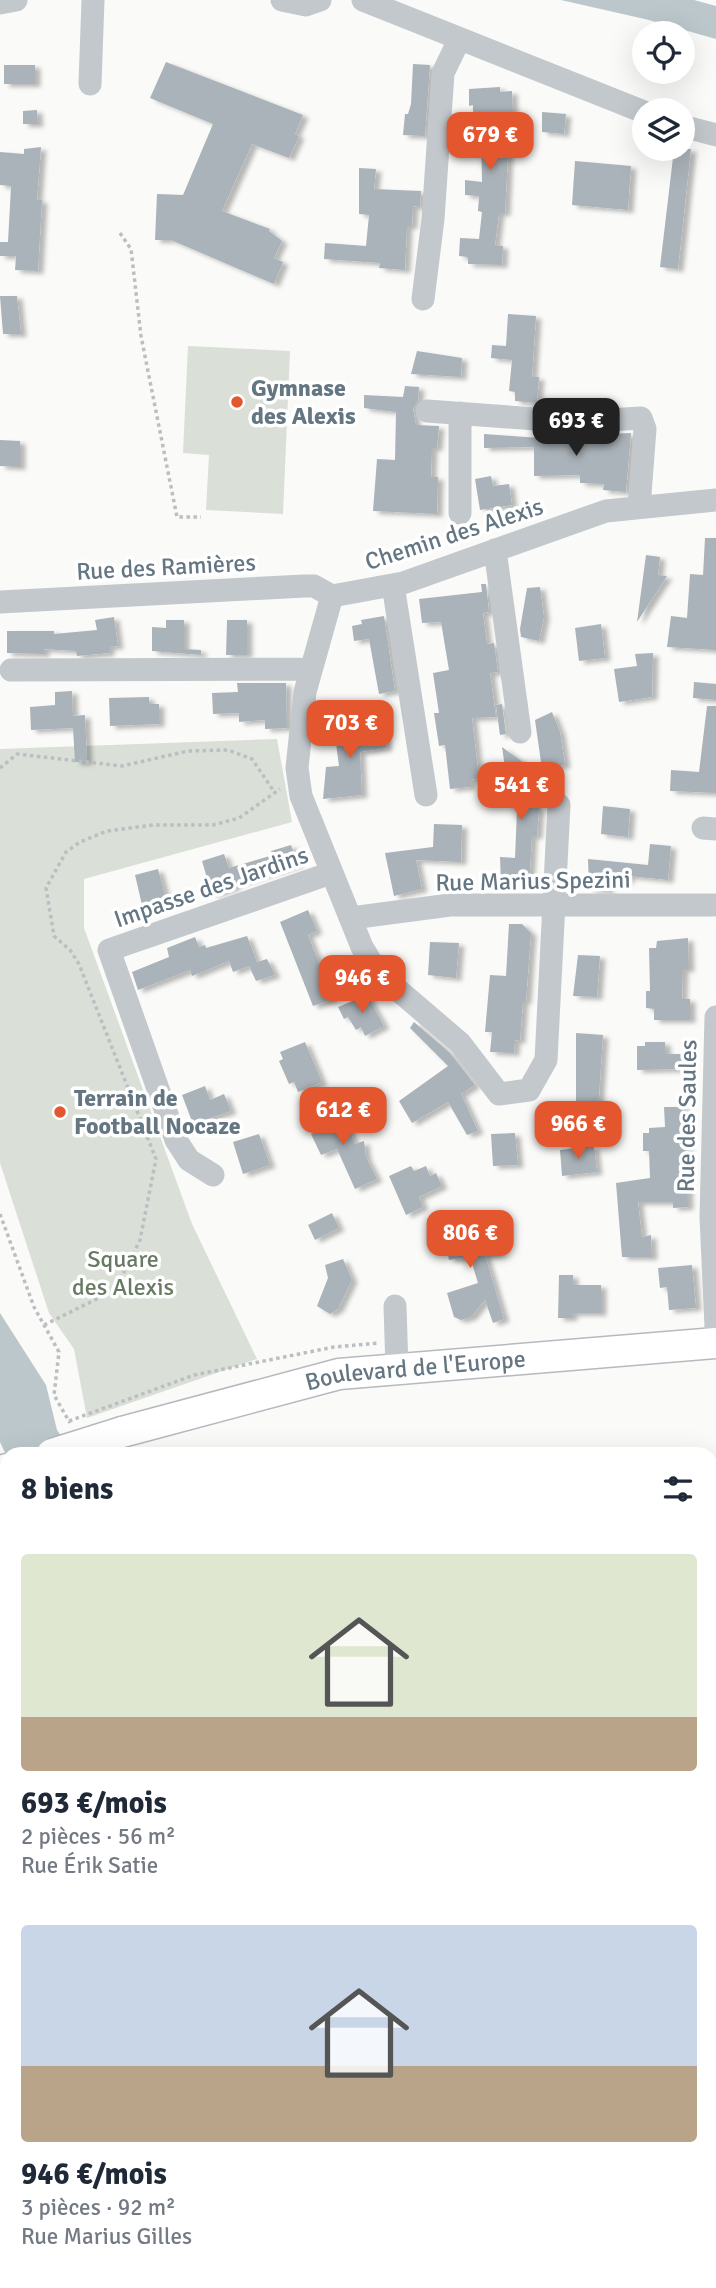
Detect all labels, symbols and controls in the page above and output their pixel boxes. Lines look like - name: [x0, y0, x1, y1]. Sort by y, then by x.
- map controls: [632, 21, 695, 161]
- button: locate: [632, 21, 695, 84]
- button: layers: [632, 98, 695, 161]
- pin: 679 €: [441, 113, 539, 172]
- text: 679 €: [463, 120, 517, 149]
- place label: Gymnase des Alexis: [251, 373, 356, 431]
- marker: Gymnase des Alexis: [229, 394, 245, 410]
- pin: 693 €: [527, 398, 625, 458]
- text: 693 €: [549, 406, 603, 435]
- street label: Chemin des Alexis: [361, 491, 547, 577]
- street label: Rue des Ramières: [75, 547, 257, 587]
- pin: 703 €: [301, 700, 399, 760]
- text: 703 €: [323, 708, 377, 737]
- pin: 541 €: [472, 762, 570, 822]
- text: 541 €: [494, 770, 548, 799]
- street label: Impasse des Jardins: [110, 840, 312, 934]
- street label: Rue Marius Spezini: [435, 864, 631, 898]
- pin: 946 €: [313, 956, 411, 1015]
- text: 946 €: [335, 963, 389, 992]
- street label: Rue des Saules: [671, 1039, 703, 1193]
- place label: Terrain de Football Nocaze: [74, 1083, 241, 1141]
- pin: 612 €: [294, 1088, 392, 1147]
- text: 612 €: [316, 1095, 370, 1124]
- pin: 966 €: [529, 1102, 627, 1161]
- marker: Terrain de Football Nocaze: [52, 1104, 68, 1120]
- text: 966 €: [551, 1109, 605, 1138]
- pin: 806 €: [421, 1210, 519, 1270]
- text: 806 €: [443, 1218, 497, 1247]
- park label: Square des Alexis: [72, 1244, 174, 1302]
- street label: Boulevard de l'Europe: [302, 1344, 527, 1397]
- icon: filters: [659, 1470, 697, 1508]
- text: 8 biens: [21, 1471, 113, 1508]
- icon: home: [296, 1599, 422, 1725]
- text: 693 €/mois: [21, 1785, 167, 1822]
- text: 2 pièces · 56 m²: [21, 1822, 176, 1851]
- text: Rue Érik Satie: [21, 1851, 158, 1880]
- icon: home: [296, 1970, 422, 2096]
- text: 946 €/mois: [21, 2156, 167, 2193]
- text: 3 pièces · 92 m²: [21, 2193, 176, 2222]
- text: Rue Marius Gilles: [21, 2222, 192, 2251]

